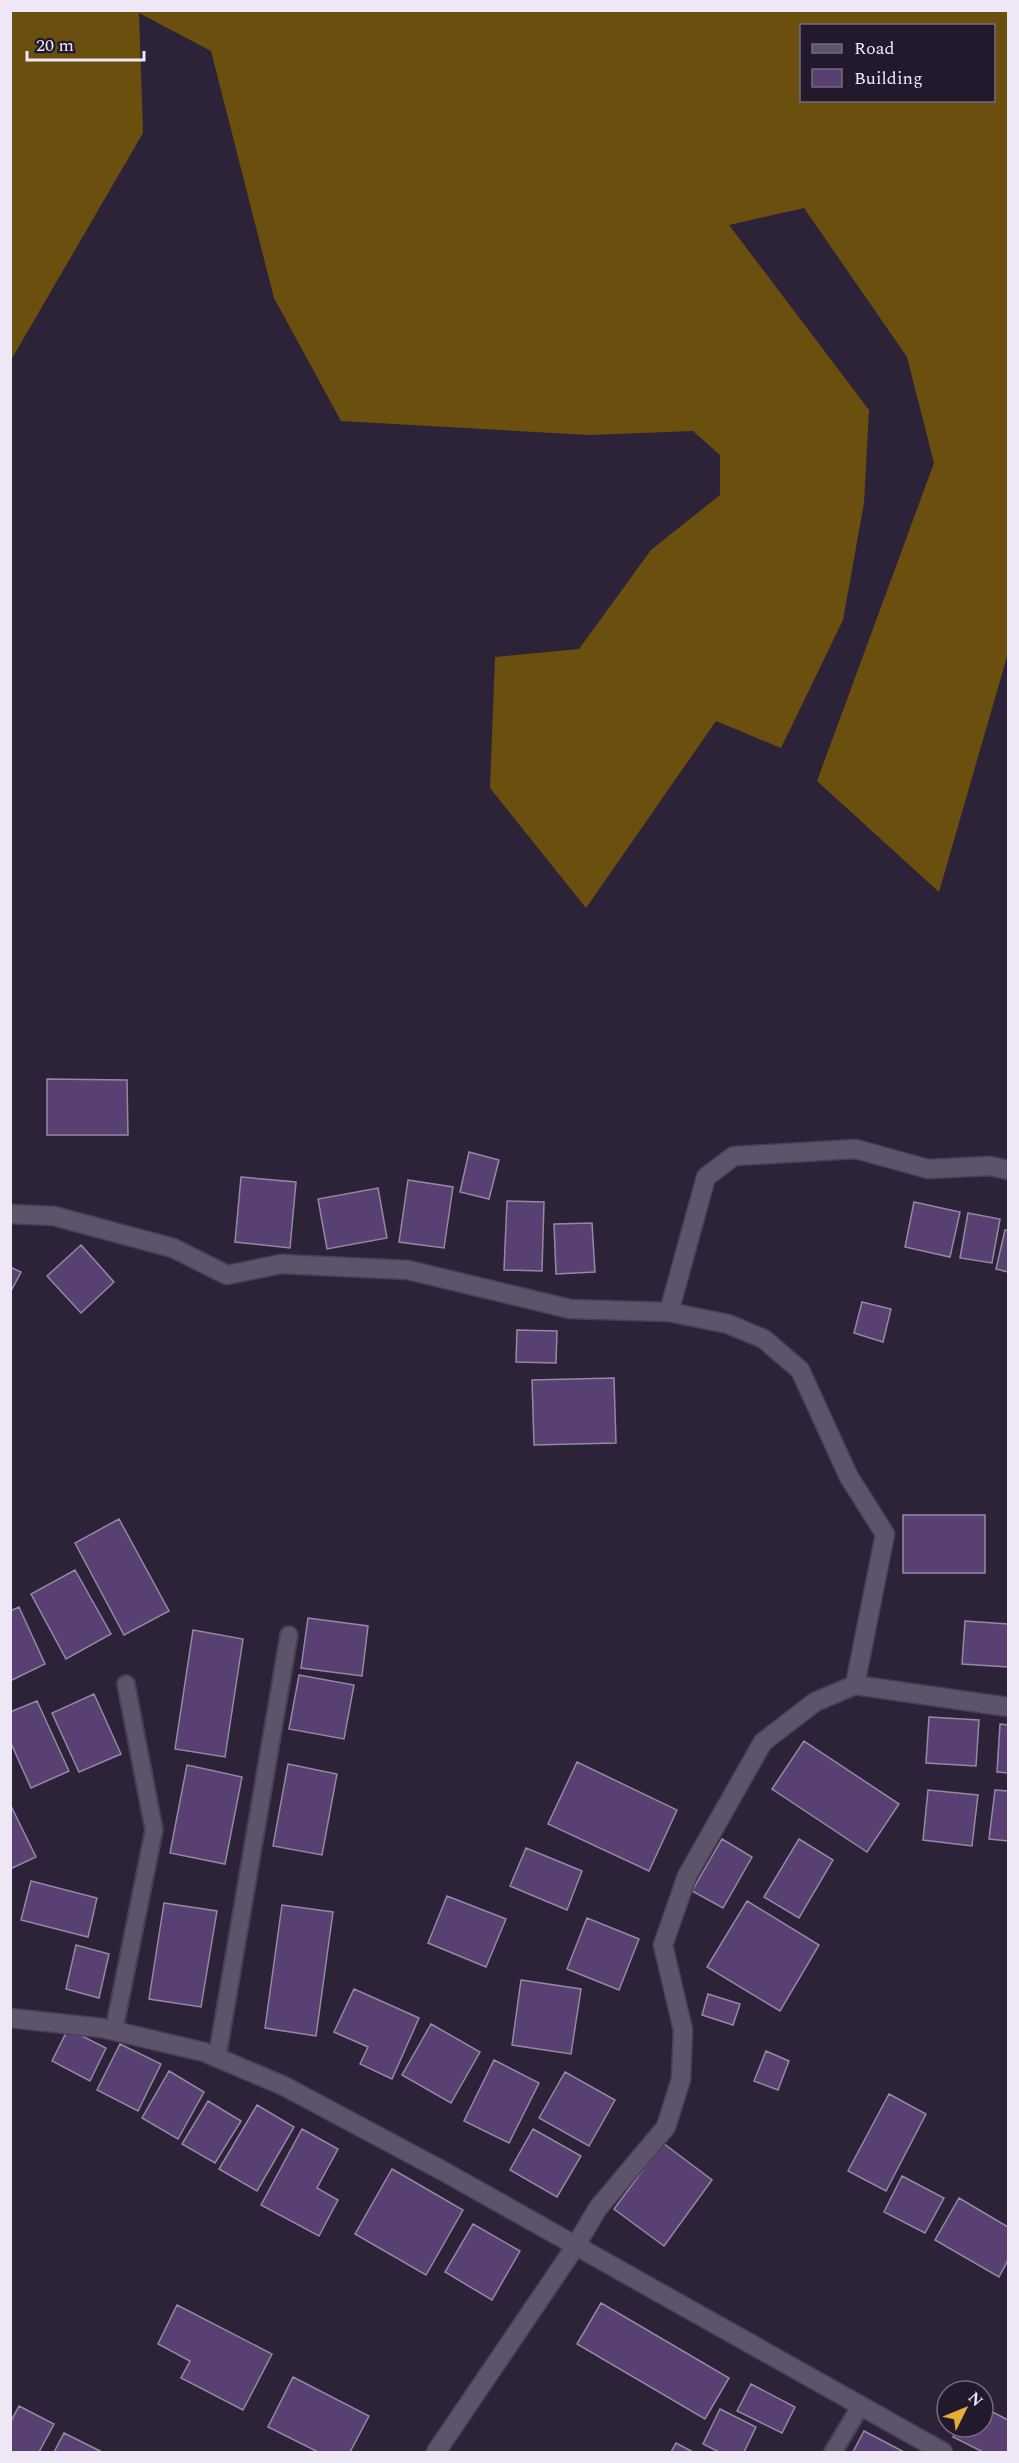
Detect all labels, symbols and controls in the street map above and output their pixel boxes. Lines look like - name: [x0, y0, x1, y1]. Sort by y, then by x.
- scale bar: [27, 24, 144, 62]
- legend: [800, 24, 995, 102]
- text: 20 m: [36, 32, 74, 59]
- text: Road: [854, 35, 895, 62]
- text: Building: [854, 65, 923, 92]
- north arrow: [935, 2379, 995, 2439]
- text: N: [962, 2386, 988, 2412]

